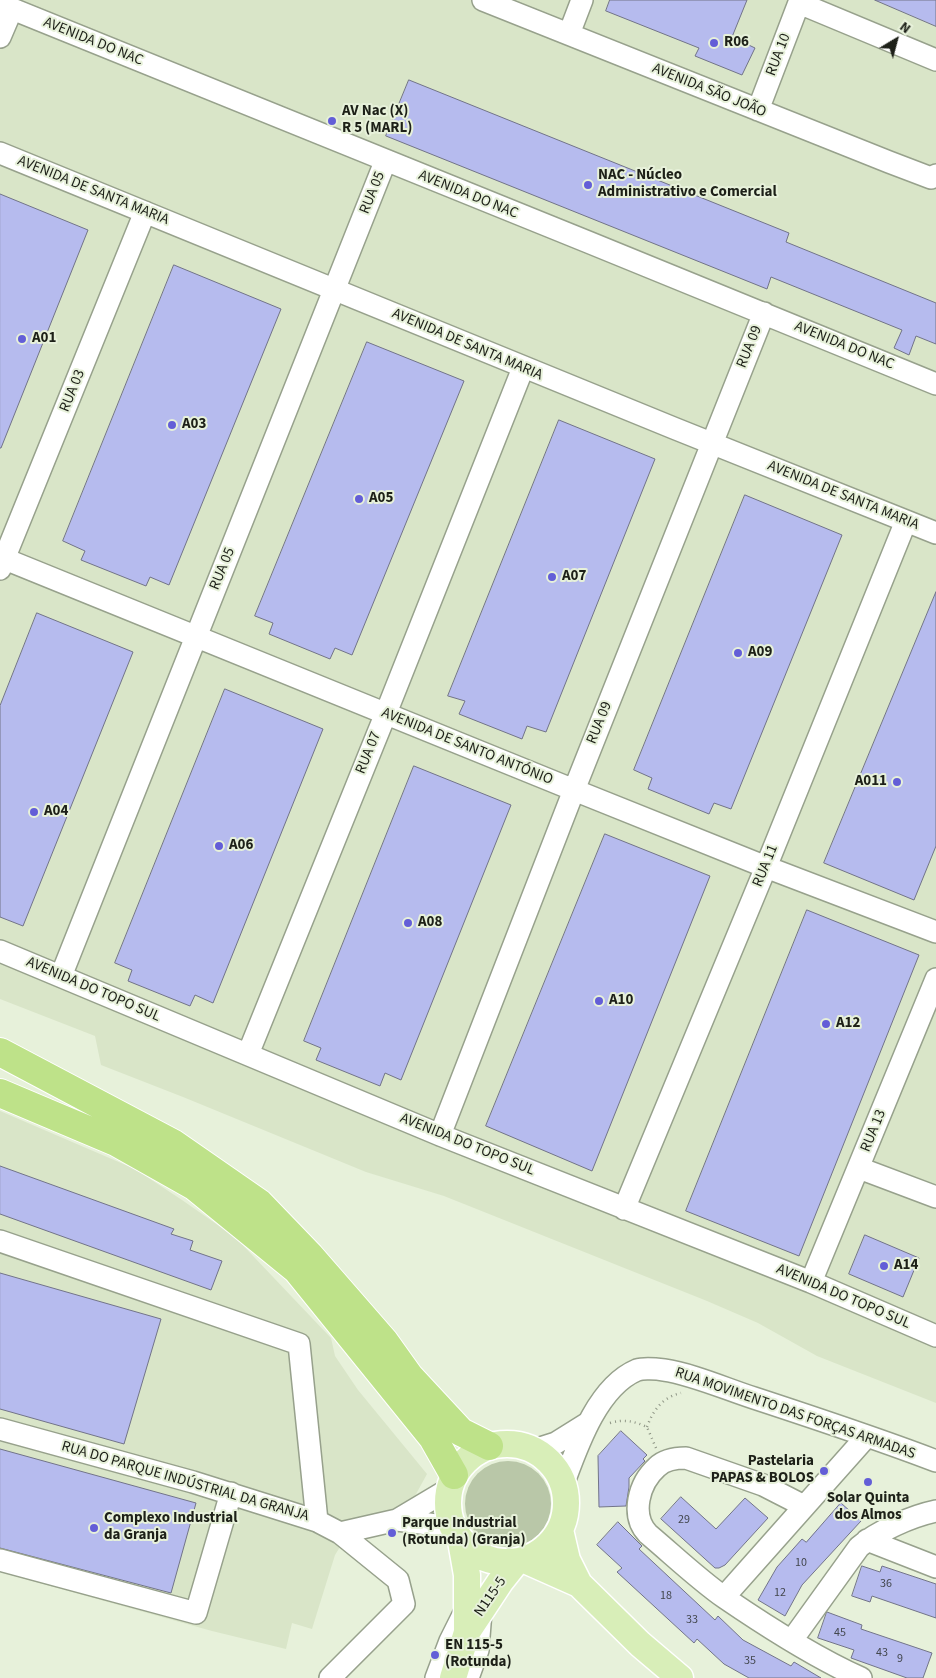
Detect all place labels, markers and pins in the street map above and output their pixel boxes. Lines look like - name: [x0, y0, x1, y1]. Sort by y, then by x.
- place label: R06: [724, 34, 749, 52]
- marker: R06: [708, 37, 720, 49]
- place label: AV Nac (X) R 5 (MARL): [342, 103, 412, 138]
- marker: AV Nac (X) R 5 (MARL): [326, 115, 338, 127]
- place label: NAC - Núcleo Administrativo e Comercial: [598, 167, 777, 202]
- marker: NAC - Núcleo Administrativo e Comercial: [582, 179, 594, 191]
- place label: A01: [32, 330, 56, 348]
- marker: A01: [16, 333, 28, 345]
- place label: A03: [182, 416, 206, 434]
- marker: A03: [166, 419, 178, 431]
- place label: A05: [369, 490, 393, 508]
- marker: A05: [353, 493, 365, 505]
- place label: A07: [562, 568, 586, 586]
- marker: A07: [546, 571, 558, 583]
- place label: A09: [748, 644, 772, 662]
- marker: A09: [732, 647, 744, 659]
- place label: A011: [855, 773, 887, 791]
- marker: A011: [891, 776, 903, 788]
- place label: A04: [44, 803, 68, 821]
- marker: A04: [28, 806, 40, 818]
- place label: A06: [229, 837, 253, 855]
- marker: A06: [213, 840, 225, 852]
- place label: A08: [418, 914, 442, 932]
- marker: A08: [402, 917, 414, 929]
- place label: A10: [609, 992, 633, 1010]
- marker: A10: [593, 995, 605, 1007]
- place label: A12: [836, 1015, 860, 1033]
- marker: A12: [820, 1018, 832, 1030]
- place label: A14: [894, 1257, 918, 1275]
- marker: A14: [878, 1260, 890, 1272]
- place label: Pastelaria PAPAS & BOLOS: [711, 1453, 814, 1488]
- marker: Pastelaria PAPAS & BOLOS: [818, 1465, 830, 1477]
- marker: Solar Quinta dos Almos: [862, 1476, 874, 1488]
- place label: Solar Quinta dos Almos: [827, 1490, 909, 1525]
- place label: Complexo Industrial da Granja: [104, 1510, 238, 1545]
- place label: Parque Industrial (Rotunda) (Granja): [402, 1515, 526, 1550]
- marker: Complexo Industrial da Granja: [88, 1522, 100, 1534]
- marker: Parque Industrial (Rotunda) (Granja): [386, 1527, 398, 1539]
- place label: EN 115-5 (Rotunda): [445, 1637, 512, 1672]
- marker: EN 115-5 (Rotunda): [429, 1649, 441, 1661]

